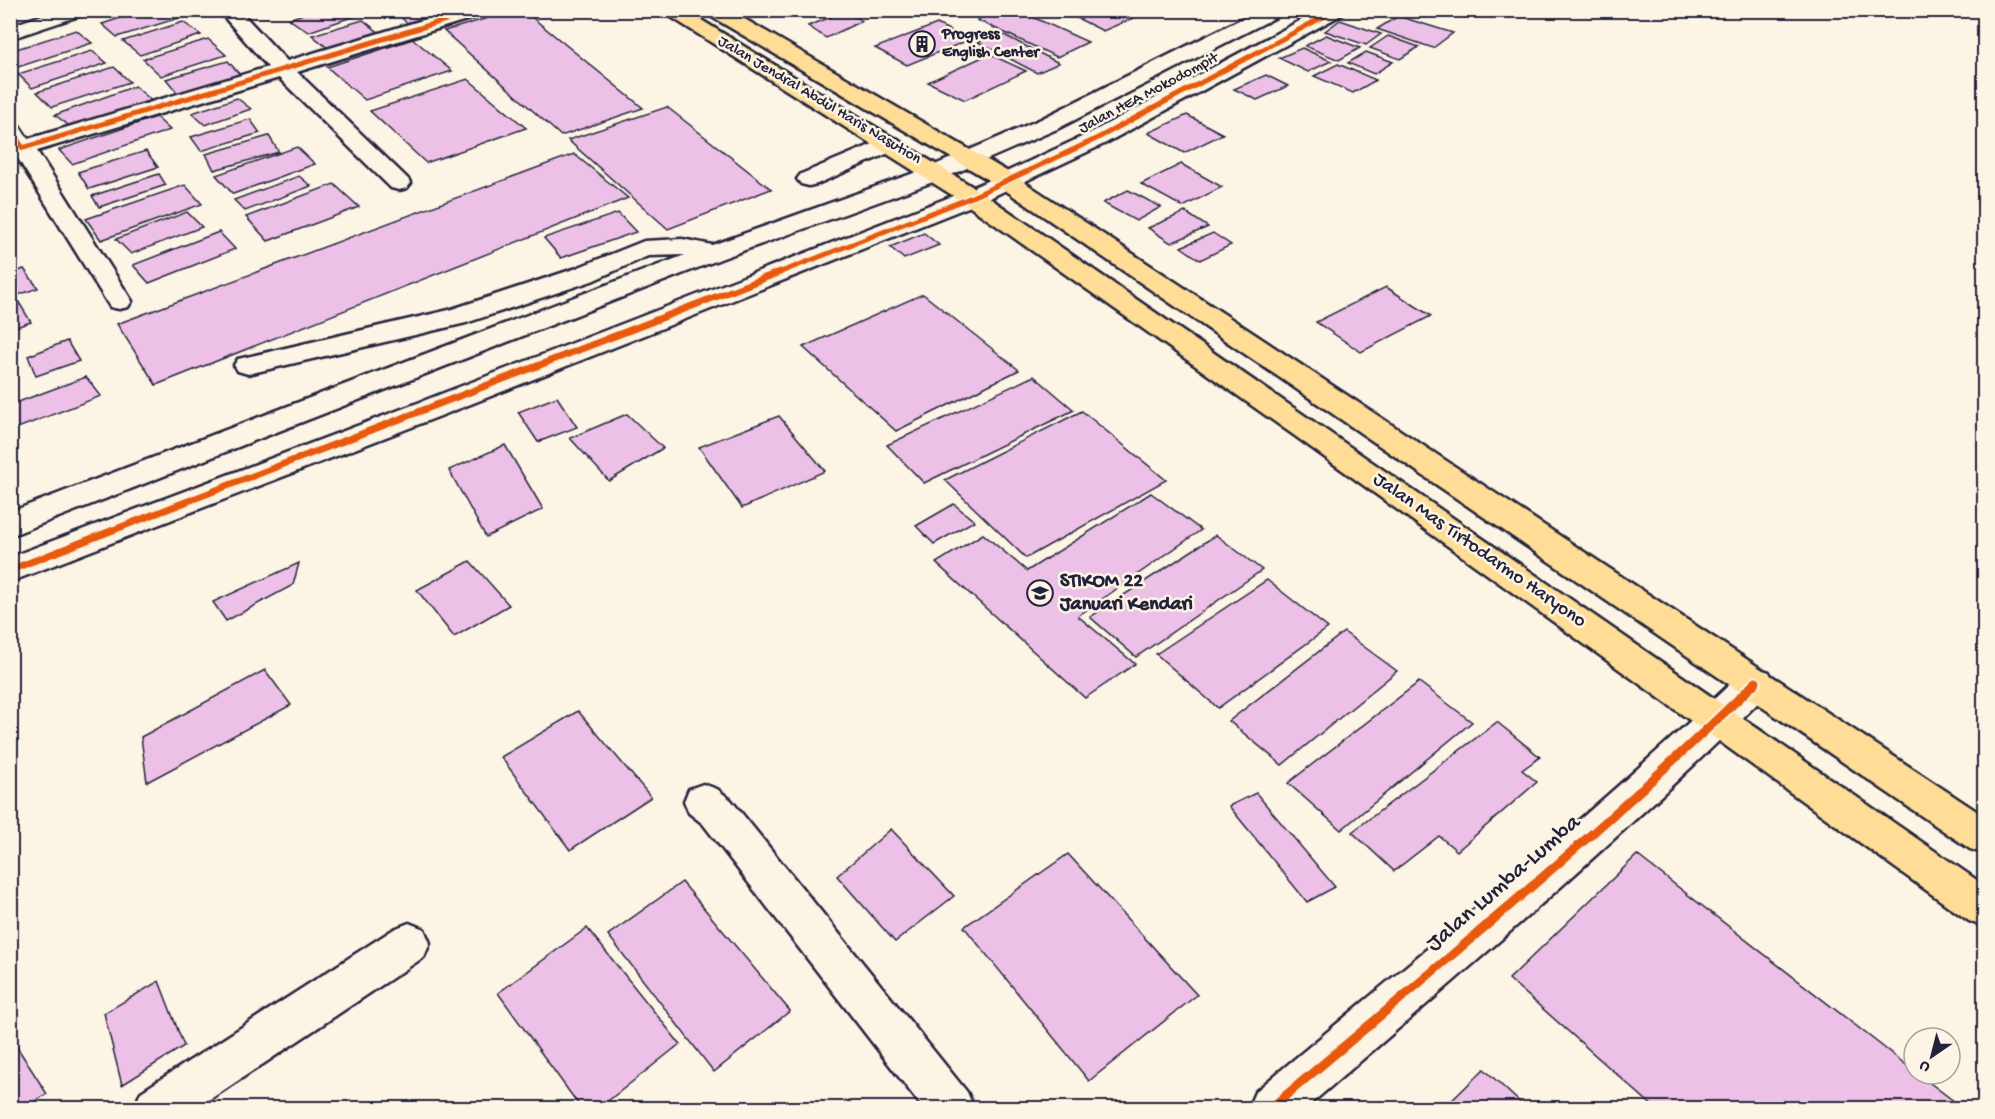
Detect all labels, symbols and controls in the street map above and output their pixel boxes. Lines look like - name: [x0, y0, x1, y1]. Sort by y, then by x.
- place label: Progress English Center: [941, 26, 1041, 63]
- building icon: Progress English Center: [907, 29, 937, 59]
- street label: Jalan Jendral Abdul Haris Nasution: [714, 33, 925, 170]
- street label: Jalan HEA Mokodompit: [1076, 48, 1223, 139]
- street label: Jalan Mas Tirtodarmo Haryono: [1368, 468, 1590, 634]
- place label: STIKOM 22 Januari Kendari: [1059, 571, 1193, 617]
- school or university icon: STIKOM 22 Januari Kendari: [1025, 578, 1055, 608]
- street label: Jalan Lumba-Lumba: [1421, 809, 1588, 959]
- north arrow: [1902, 1026, 1962, 1086]
- text: U: [1916, 1055, 1935, 1076]

